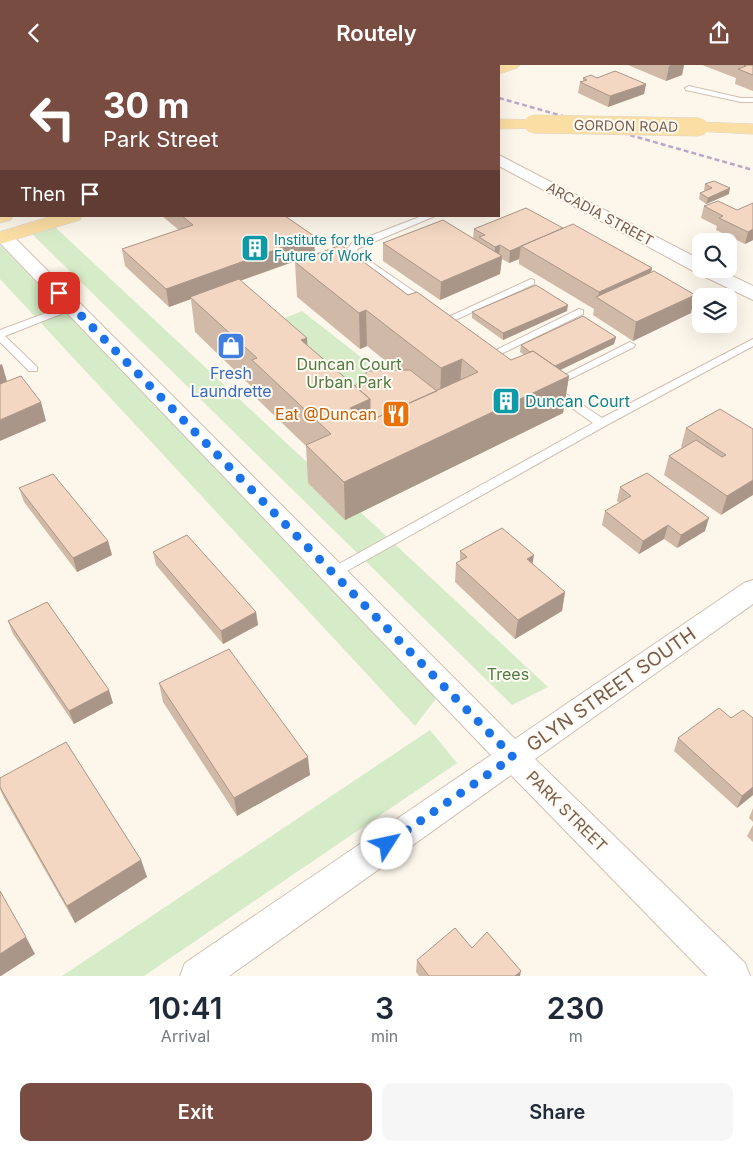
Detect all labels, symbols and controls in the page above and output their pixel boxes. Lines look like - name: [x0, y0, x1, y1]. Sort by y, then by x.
- icon: back: [20, 19, 48, 47]
- icon: share: [705, 19, 733, 47]
- text: Routely: [336, 20, 417, 46]
- text: 30 m: [103, 84, 189, 126]
- icon: left: [20, 85, 85, 150]
- street label: GORDON ROAD: [574, 116, 678, 135]
- text: Park Street: [103, 126, 218, 152]
- street label: ARCADIA STREET: [544, 178, 657, 249]
- icon: arrive: [76, 180, 104, 208]
- text: Then: [20, 183, 66, 206]
- place label: Institute for the Future of Work: [274, 231, 374, 264]
- building icon: Institute for the Future of Work: [240, 233, 270, 263]
- map controls: [692, 233, 737, 333]
- button: search: [692, 233, 737, 278]
- pin: [38, 272, 80, 314]
- icon: arrive: [45, 279, 73, 307]
- button: layers: [692, 288, 737, 333]
- shop icon: Fresh Laundrette: [216, 331, 246, 361]
- park label: Duncan Court Urban Park: [297, 354, 401, 392]
- place label: Fresh Laundrette: [190, 363, 272, 401]
- building icon: Duncan Court: [491, 386, 521, 416]
- place label: Duncan Court: [525, 391, 630, 411]
- restaurant icon: Eat @Duncan: [381, 399, 411, 429]
- place label: Eat @Duncan: [275, 404, 377, 424]
- street label: GLYN STREET SOUTH: [522, 622, 700, 757]
- park label: Trees: [487, 664, 529, 684]
- street label: PARK STREET: [522, 766, 612, 856]
- position arrow: [360, 817, 412, 869]
- text: 10:41: [149, 990, 222, 1026]
- text: 3: [375, 990, 394, 1026]
- text: 230: [547, 990, 604, 1026]
- text: Arrival: [161, 1026, 210, 1046]
- text: min: [371, 1026, 398, 1046]
- text: m: [569, 1026, 583, 1046]
- button: Exit: [20, 1083, 372, 1141]
- button: Share: [382, 1083, 733, 1141]

